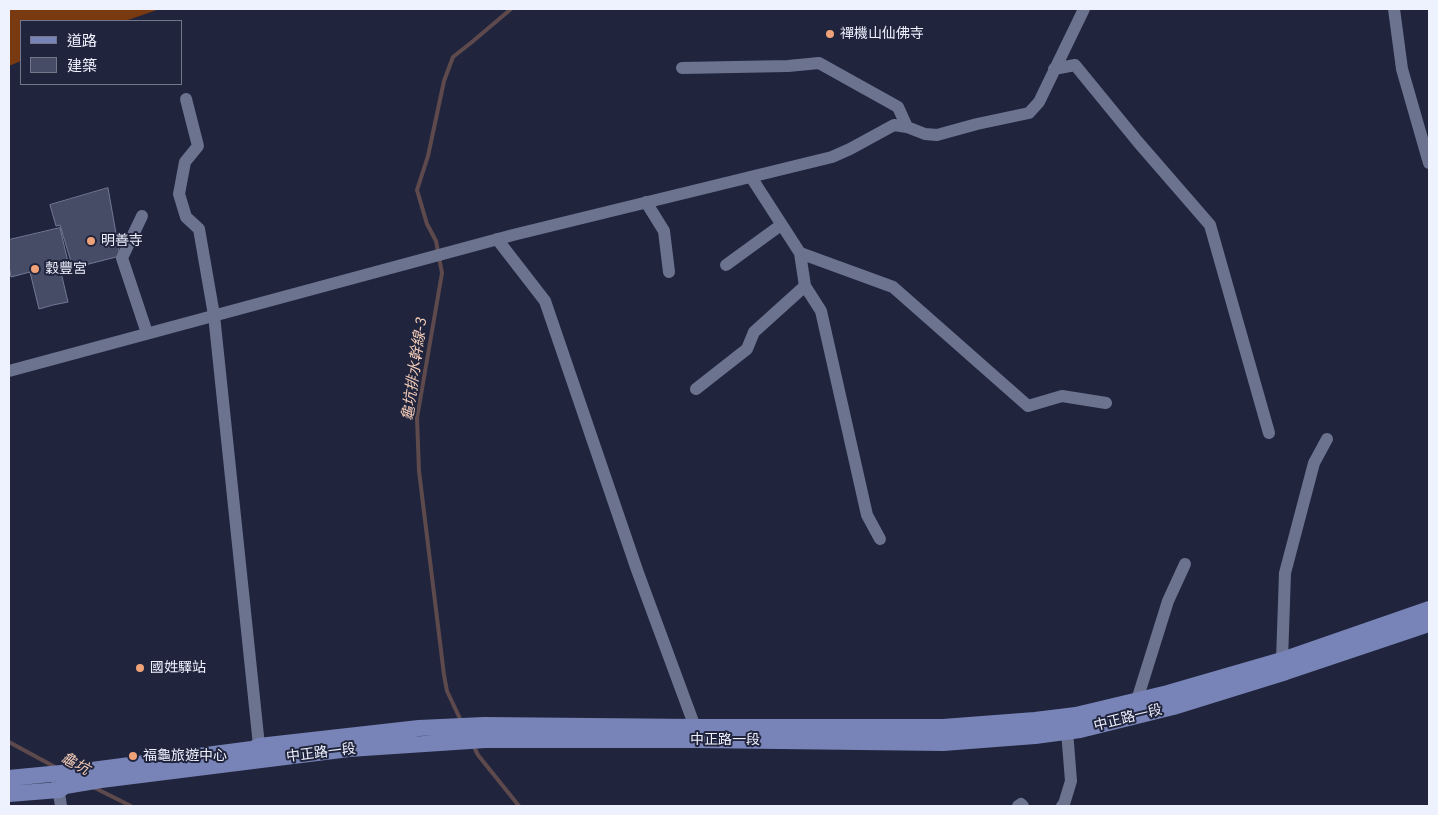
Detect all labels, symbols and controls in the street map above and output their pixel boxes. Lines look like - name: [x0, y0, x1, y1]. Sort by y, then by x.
- legend: [20, 20, 182, 85]
- place label: 禪機山仙佛寺: [840, 26, 924, 42]
- marker: 禪機山仙佛寺: [824, 28, 836, 40]
- text: 道路: [67, 31, 97, 50]
- text: 建築: [67, 56, 97, 75]
- place label: 明善寺: [101, 233, 143, 249]
- marker: 明善寺: [85, 235, 97, 247]
- place label: 穀豐宮: [45, 261, 87, 277]
- marker: 穀豐宮: [29, 263, 41, 275]
- water label: 龜坑排水幹線-3: [399, 316, 431, 422]
- place label: 國姓驛站: [150, 660, 206, 676]
- marker: 國姓驛站: [134, 662, 146, 674]
- street label: 中正路一段: [1092, 701, 1164, 735]
- street label: 中正路一段: [690, 732, 760, 748]
- street label: 中正路一段: [285, 740, 357, 766]
- place label: 福龜旅遊中心: [143, 748, 227, 764]
- water label: 龜坑: [58, 749, 92, 779]
- marker: 福龜旅遊中心: [127, 750, 139, 762]

